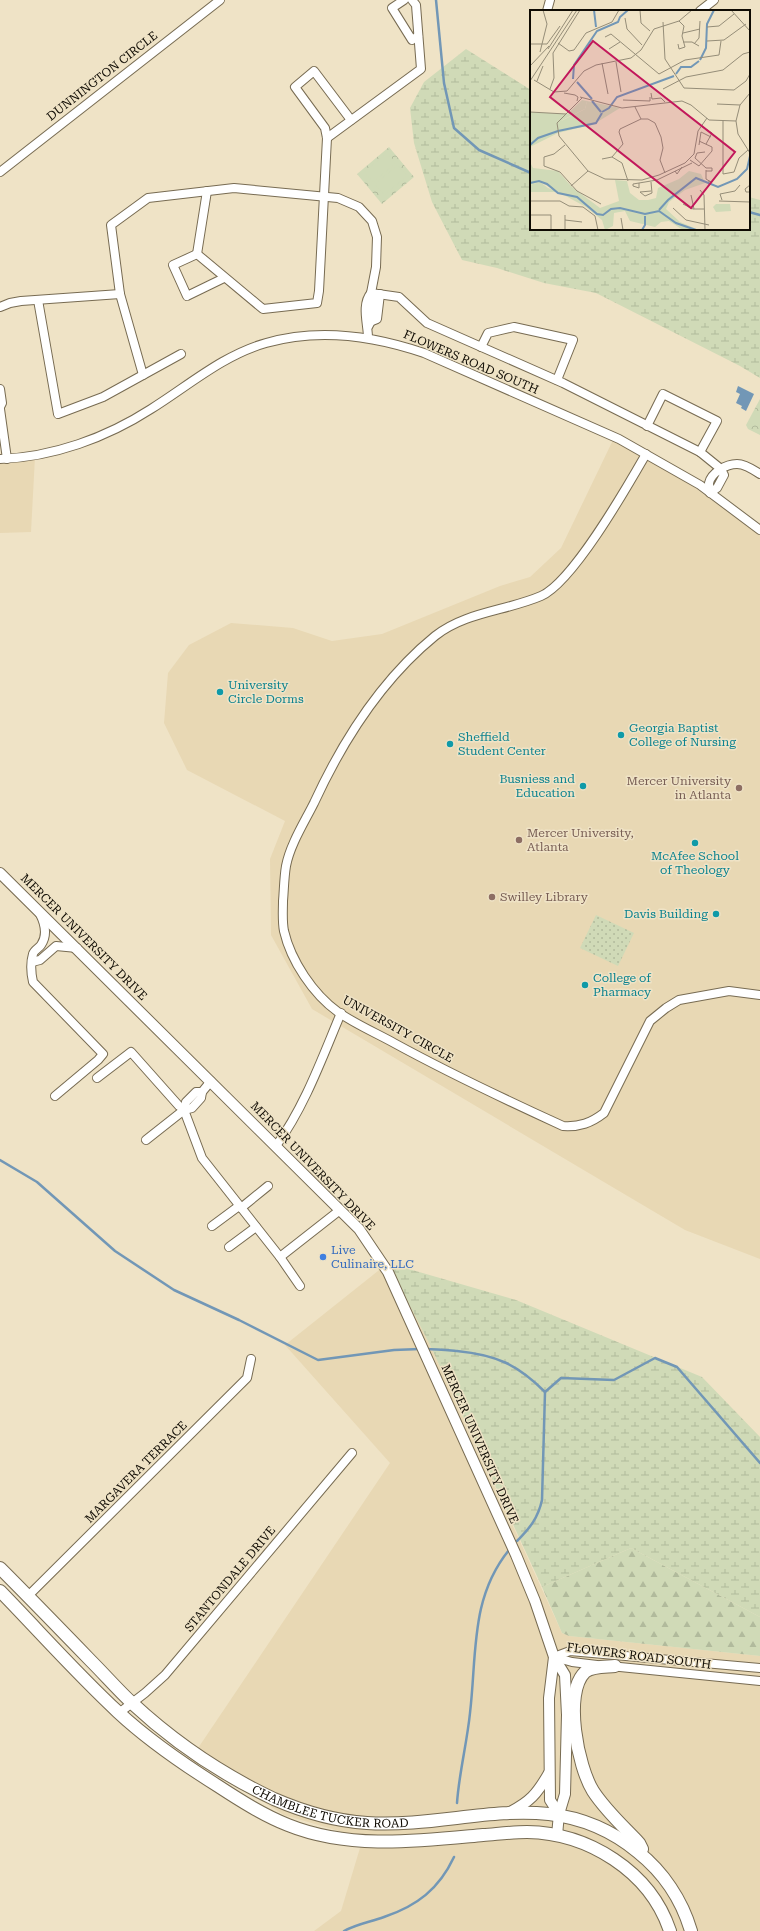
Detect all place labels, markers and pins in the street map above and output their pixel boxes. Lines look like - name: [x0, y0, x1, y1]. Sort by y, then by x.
- place label: University Circle Dorms: [228, 678, 304, 706]
- marker: University Circle Dorms: [215, 687, 225, 697]
- place label: Georgia Baptist College of Nursing: [629, 721, 736, 749]
- place label: Sheffield Student Center: [458, 730, 546, 758]
- marker: Georgia Baptist College of Nursing: [616, 730, 626, 740]
- marker: Sheffield Student Center: [445, 739, 455, 749]
- place label: Busniess and Education: [499, 772, 575, 800]
- place label: Mercer University in Atlanta: [627, 774, 732, 802]
- marker: Busniess and Education: [578, 781, 588, 791]
- marker: Mercer University in Atlanta: [734, 783, 744, 793]
- place label: Mercer University, Atlanta: [527, 826, 634, 854]
- marker: Mercer University, Atlanta: [514, 835, 524, 845]
- marker: McAfee School of Theology: [690, 838, 700, 848]
- place label: McAfee School of Theology: [651, 849, 739, 877]
- place label: Swilley Library: [500, 890, 589, 904]
- marker: Swilley Library: [487, 892, 497, 902]
- place label: Davis Building: [624, 907, 708, 921]
- marker: Davis Building: [711, 909, 721, 919]
- place label: College of Pharmacy: [593, 971, 652, 999]
- marker: College of Pharmacy: [580, 980, 590, 990]
- place label: Live Culinaire, LLC: [331, 1243, 414, 1271]
- marker: Live Culinaire, LLC: [318, 1252, 328, 1262]

